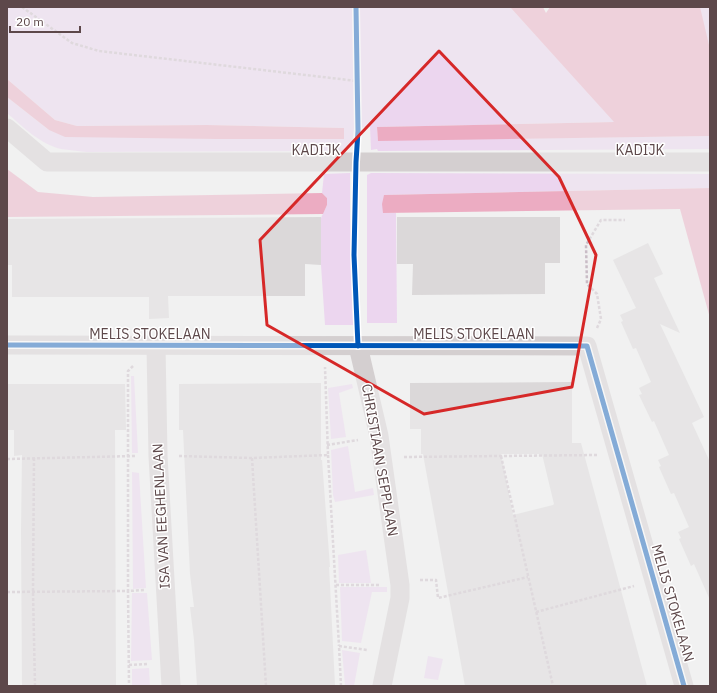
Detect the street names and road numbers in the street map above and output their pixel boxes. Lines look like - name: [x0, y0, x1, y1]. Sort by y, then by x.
- street label: KADIJK: [292, 141, 341, 159]
- street label: KADIJK: [616, 141, 665, 159]
- street label: MELIS STOKELAAN: [89, 325, 211, 343]
- street label: MELIS STOKELAAN: [413, 325, 535, 343]
- street label: CHRISTIAAN SEPPLAAN: [358, 382, 402, 538]
- street label: ISA VAN EEGHENLAAN: [148, 443, 174, 589]
- street label: MELIS STOKELAAN: [648, 542, 698, 664]

